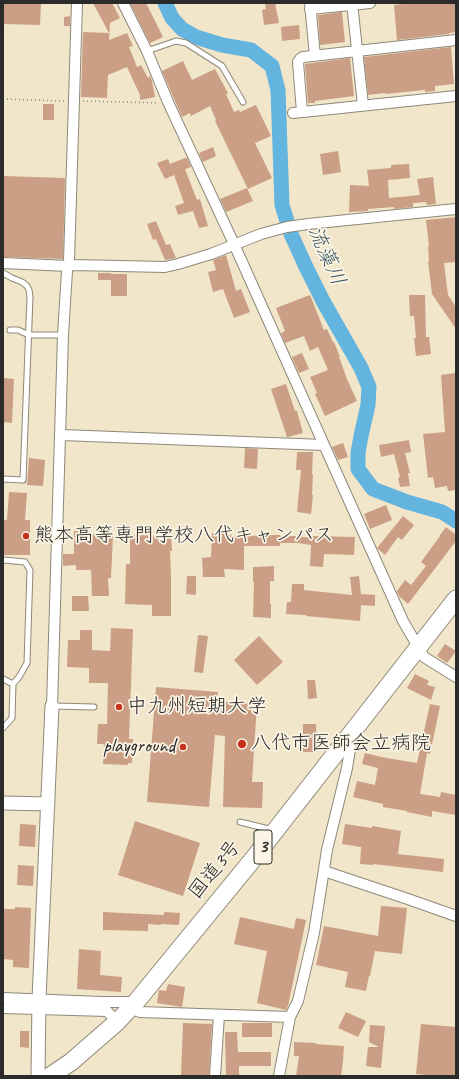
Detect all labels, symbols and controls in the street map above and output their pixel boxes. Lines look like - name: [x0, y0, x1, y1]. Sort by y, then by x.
- water label: 流藻川: [302, 222, 350, 290]
- place label: 熊本高等専門学校八代キャンパス: [34, 524, 334, 548]
- marker: 熊本高等専門学校八代キャンパス: [21, 531, 31, 541]
- place label: 中九州短期大学: [127, 695, 267, 719]
- marker: 中九州短期大学: [114, 702, 124, 712]
- place label: 八代市医師会立病院: [251, 732, 431, 756]
- place label: playground: [103, 735, 175, 759]
- marker: 八代市医師会立病院: [236, 738, 248, 750]
- marker: playground: [178, 742, 188, 752]
- road number: 3: [254, 830, 272, 864]
- street label: 国道3号: [184, 836, 246, 904]

